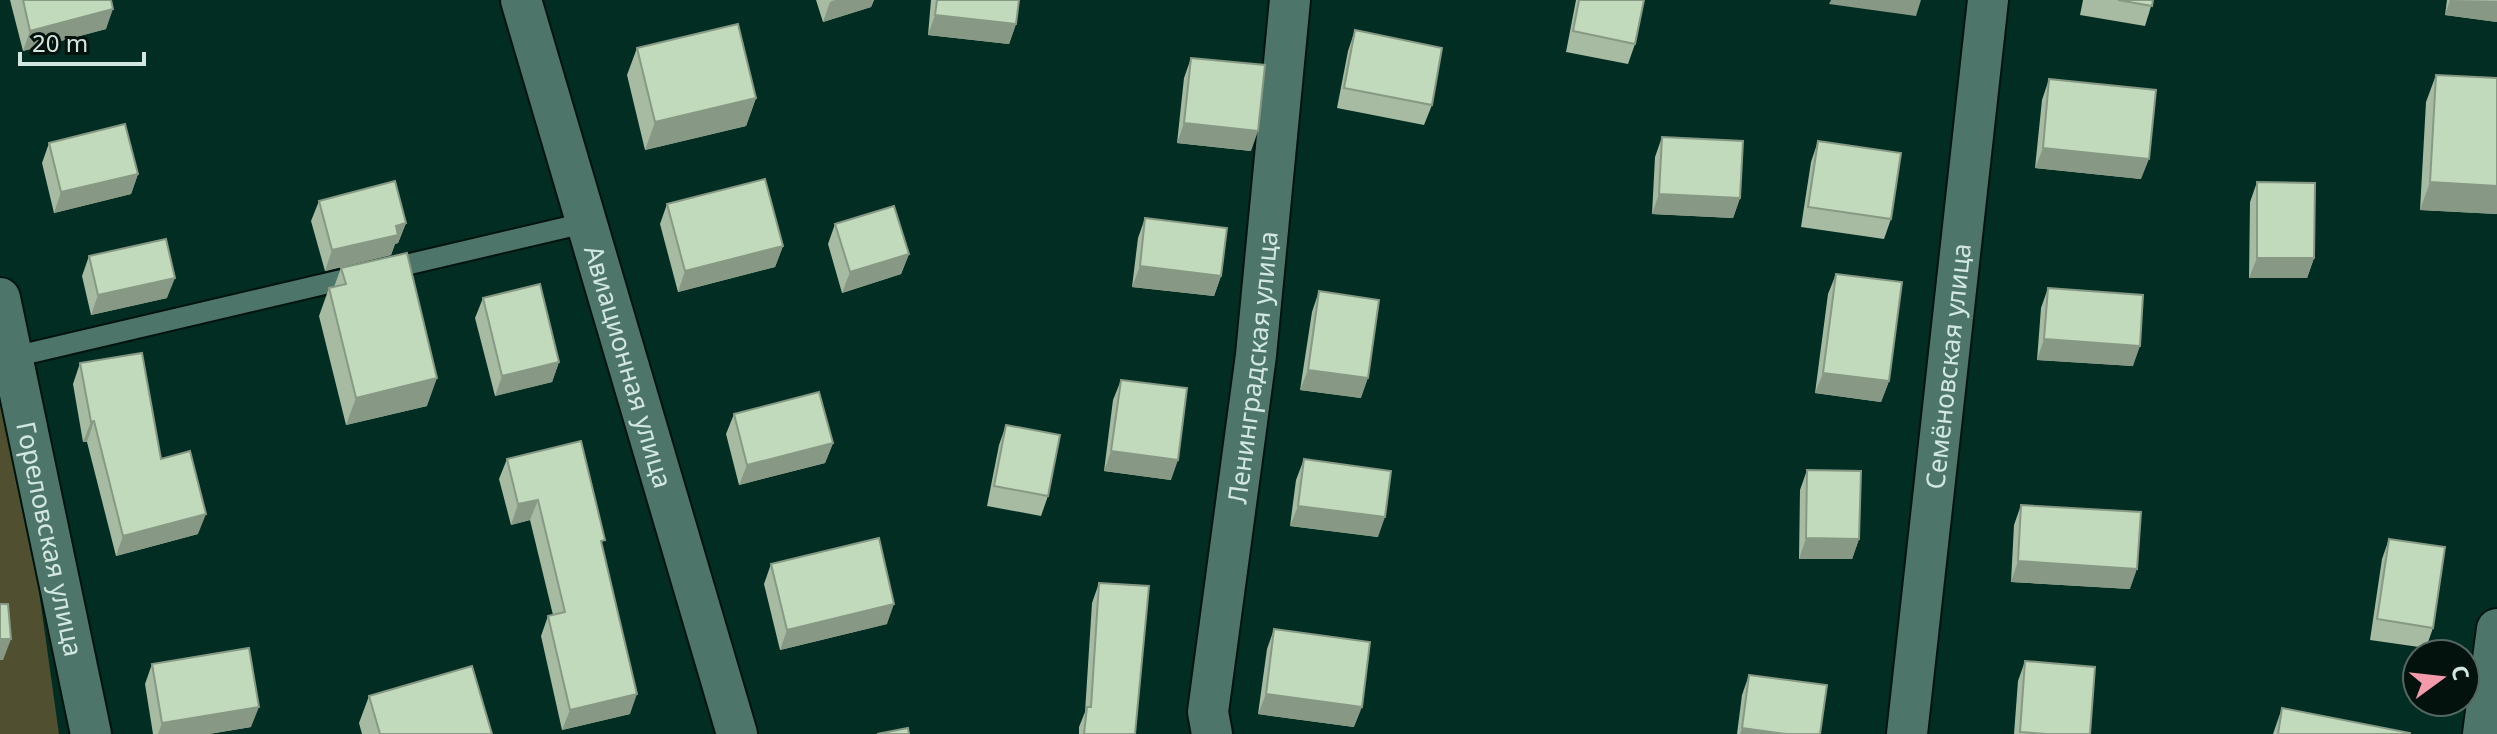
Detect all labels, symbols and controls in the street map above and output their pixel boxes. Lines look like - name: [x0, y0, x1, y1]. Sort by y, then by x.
- scale bar: [20, 16, 144, 66]
- text: 20 m: [32, 26, 88, 59]
- street label: Ленинградская улица: [1218, 229, 1286, 506]
- street label: Авиационная улица: [576, 241, 682, 492]
- street label: Семёновская улица: [1916, 241, 1979, 491]
- street label: Гореловская улица: [8, 418, 92, 660]
- north arrow: [2401, 638, 2481, 718]
- text: С: [2445, 662, 2478, 683]

